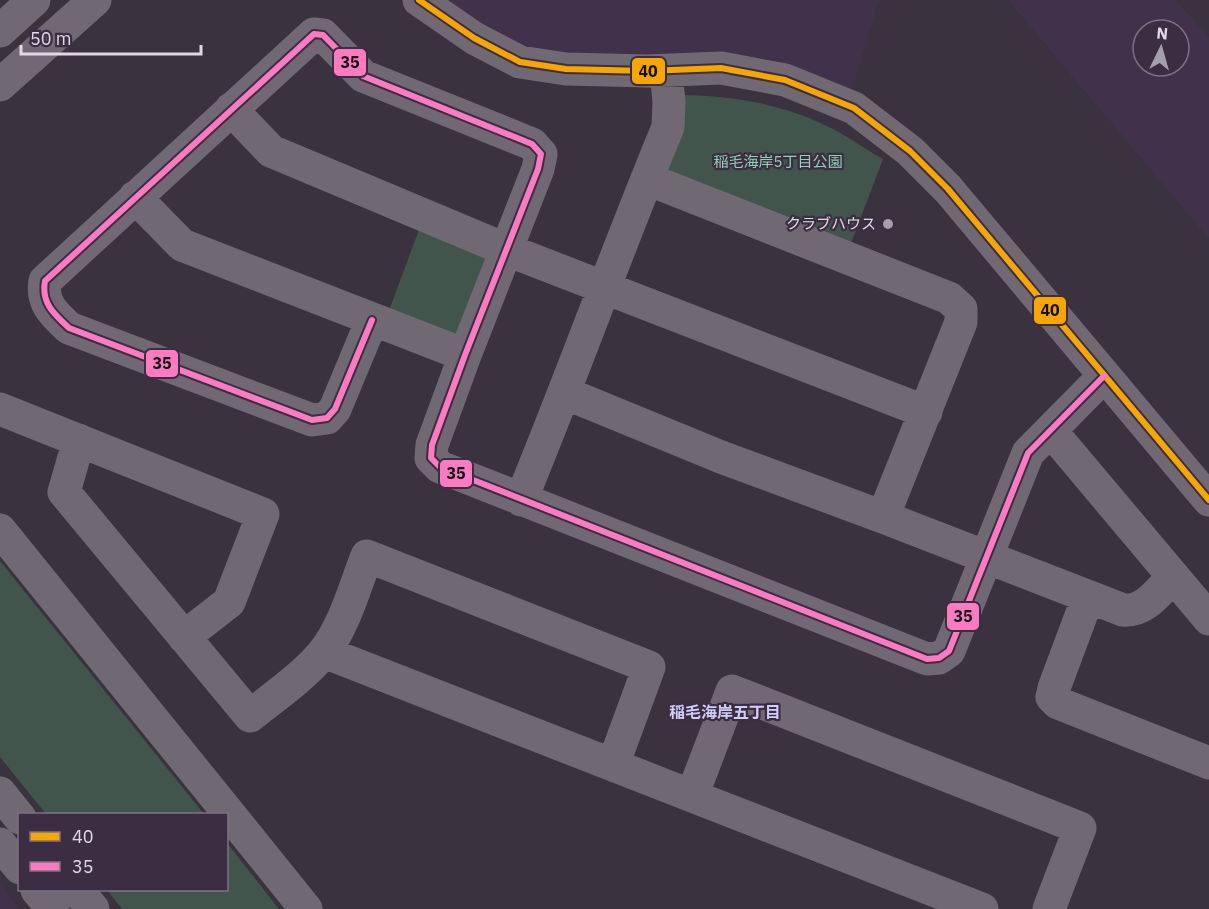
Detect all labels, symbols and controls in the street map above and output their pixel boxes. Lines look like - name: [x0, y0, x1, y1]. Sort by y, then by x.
- scale bar: [21, 18, 201, 56]
- north arrow: [1131, 18, 1191, 78]
- text: N: [1156, 23, 1169, 44]
- text: 50 m: [30, 27, 72, 50]
- line badge: 35: [333, 48, 367, 77]
- text: 35: [340, 52, 360, 72]
- line badge: 40: [631, 57, 666, 85]
- text: 40: [638, 61, 658, 81]
- park label: 稲毛海岸5丁目公園: [713, 152, 843, 171]
- place label: クラブハウス: [786, 214, 876, 233]
- marker: クラブハウス: [881, 217, 895, 231]
- line badge: 40: [1033, 296, 1067, 325]
- text: 40: [1040, 300, 1060, 320]
- line badge: 35: [145, 349, 179, 378]
- text: 35: [152, 353, 172, 373]
- line badge: 35: [439, 459, 473, 488]
- text: 35: [446, 463, 466, 483]
- line badge: 35: [946, 602, 980, 631]
- text: 35: [953, 606, 973, 626]
- district label: 稲毛海岸五丁目: [669, 702, 781, 722]
- legend: [18, 813, 228, 891]
- text: 40: [72, 825, 94, 848]
- text: 35: [72, 855, 94, 878]

